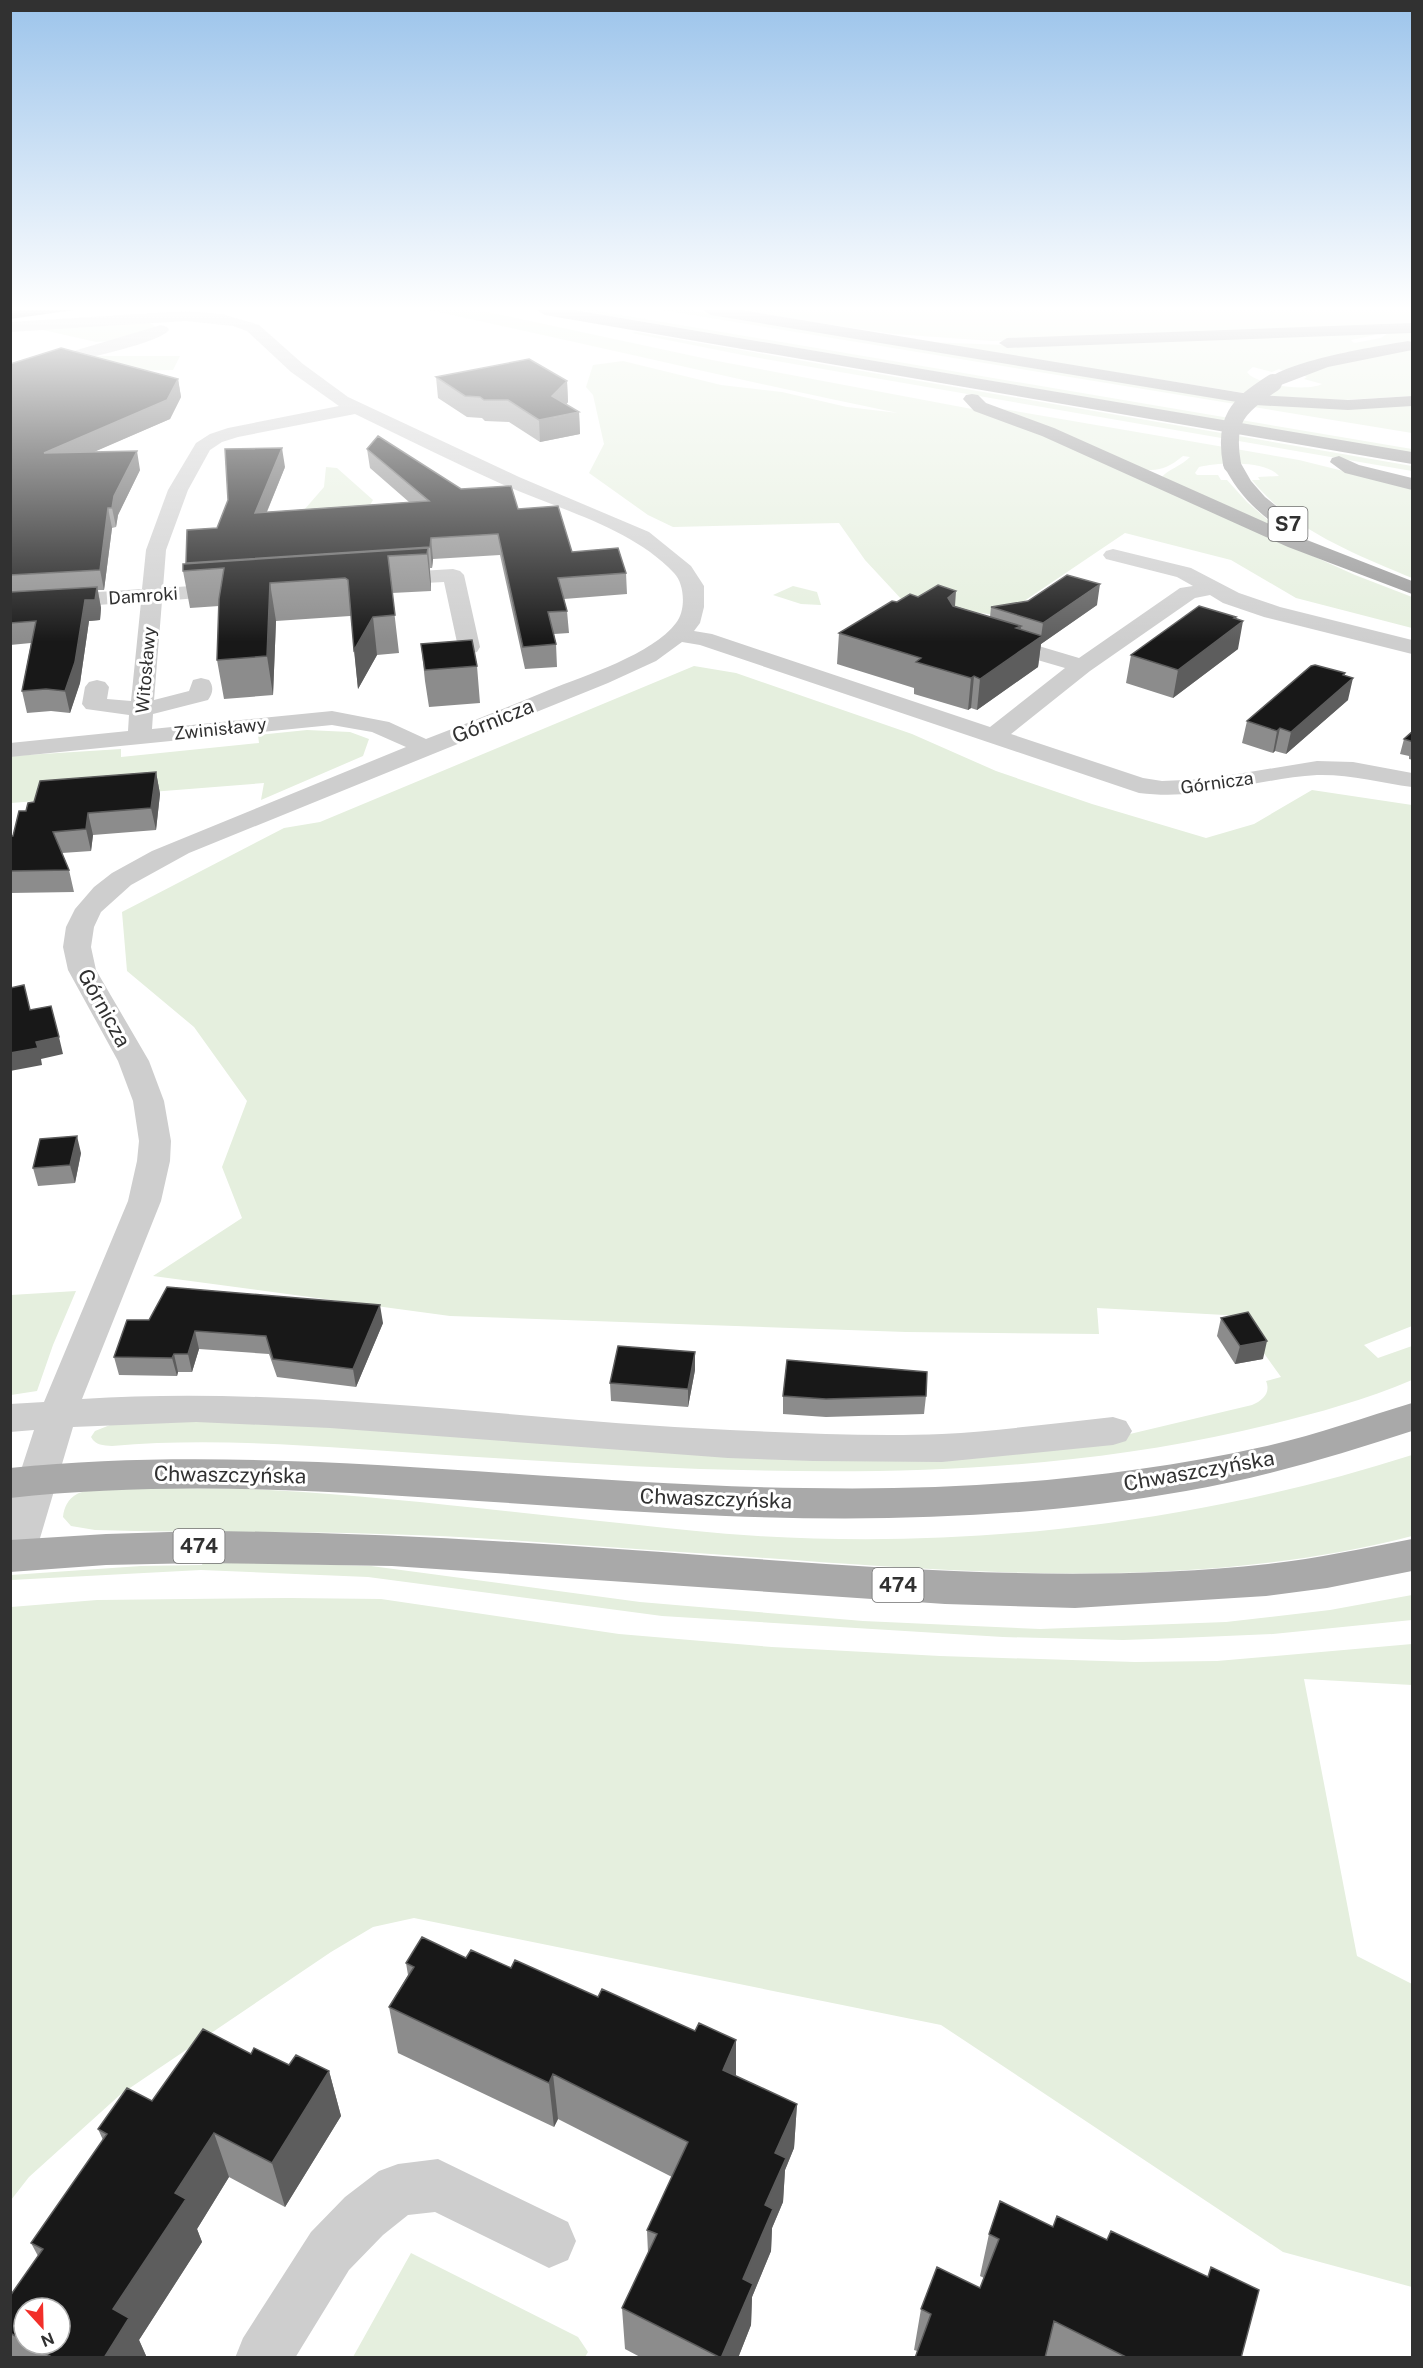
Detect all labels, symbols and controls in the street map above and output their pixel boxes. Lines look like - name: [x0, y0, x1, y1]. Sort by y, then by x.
- road number: S7: [1268, 507, 1308, 541]
- street label: Damroki: [107, 583, 178, 608]
- street label: Witosławy: [131, 625, 160, 714]
- street label: Górnicza: [448, 693, 537, 748]
- street label: Zwinisławy: [172, 713, 268, 744]
- street label: Górnicza: [1179, 767, 1255, 798]
- street label: Górnicza: [73, 964, 136, 1051]
- street label: Chwaszczyńska: [1122, 1445, 1276, 1496]
- street label: Chwaszczyńska: [154, 1461, 306, 1488]
- street label: Chwaszczyńska: [639, 1483, 793, 1514]
- road number: 474: [174, 1529, 224, 1563]
- road number: 474: [872, 1568, 924, 1602]
- north arrow: [12, 2296, 72, 2356]
- text: N: [38, 2328, 57, 2351]

